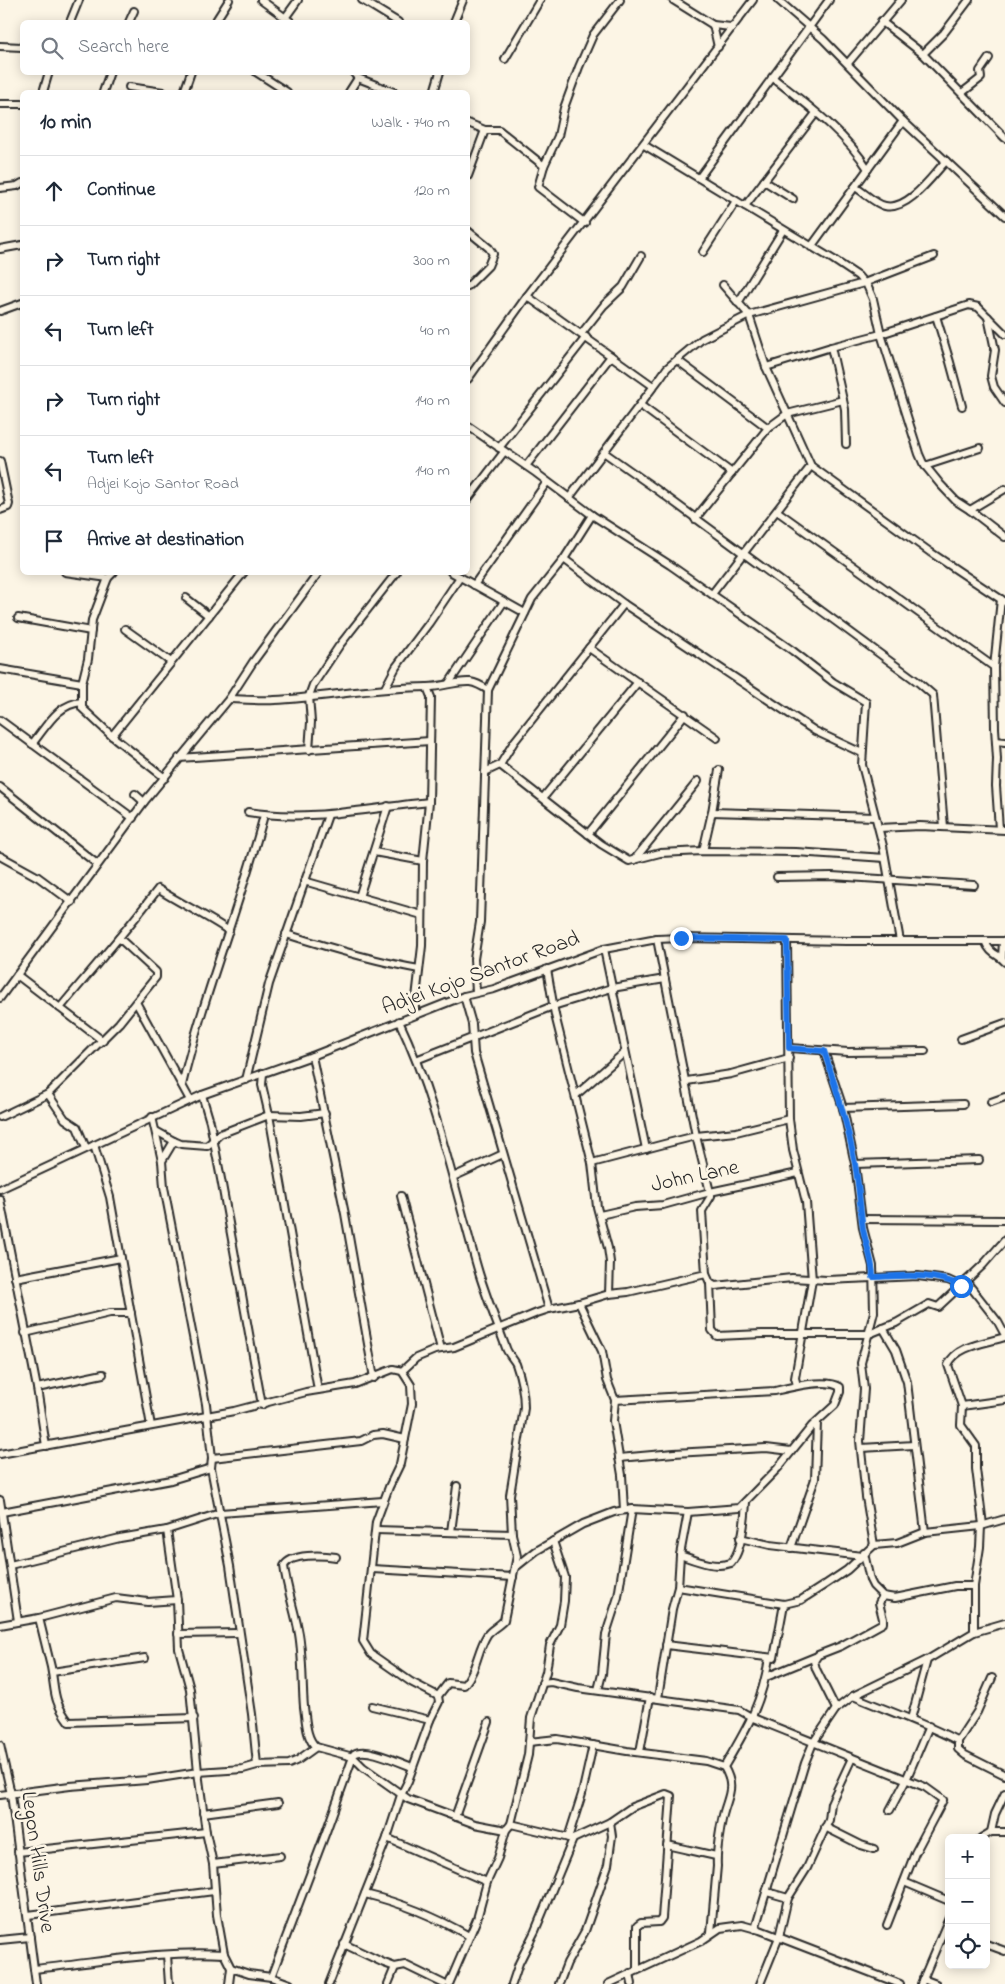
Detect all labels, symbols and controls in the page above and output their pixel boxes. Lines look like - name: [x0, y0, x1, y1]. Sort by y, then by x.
- search box: [20, 20, 470, 75]
- icon: search: [38, 34, 66, 62]
- text: Search here: [78, 34, 169, 61]
- text: 10 min: [40, 108, 91, 138]
- text: Walk · 740 m: [371, 111, 450, 135]
- icon: ahead: [40, 177, 68, 205]
- text: Continue: [87, 177, 155, 204]
- text: 120 m: [414, 179, 450, 203]
- icon: right: [40, 247, 68, 275]
- text: Turn right: [87, 247, 160, 274]
- text: 300 m: [413, 249, 450, 273]
- icon: left: [40, 317, 68, 345]
- text: Turn left: [87, 317, 154, 344]
- text: 40 m: [420, 319, 450, 343]
- icon: right: [40, 387, 68, 415]
- text: Turn right: [87, 387, 160, 414]
- text: 140 m: [415, 389, 450, 413]
- text: Turn left: [87, 445, 154, 472]
- icon: left: [40, 457, 68, 485]
- text: 140 m: [415, 459, 450, 483]
- text: Adjei Kojo Santor Road: [87, 472, 239, 496]
- icon: arrive: [40, 527, 68, 555]
- text: Arrive at destination: [87, 527, 244, 554]
- street label: Adjei Kojo Santor Road: [378, 923, 584, 1025]
- route end: [670, 927, 693, 950]
- street label: John Lane: [648, 1152, 742, 1202]
- route start: [950, 1275, 973, 1298]
- street label: Legon Hills Drive: [10, 1789, 63, 1935]
- map controls: [945, 1834, 990, 1969]
- button: +: [945, 1834, 990, 1879]
- button: −: [945, 1879, 990, 1924]
- button: locate: [945, 1924, 990, 1969]

